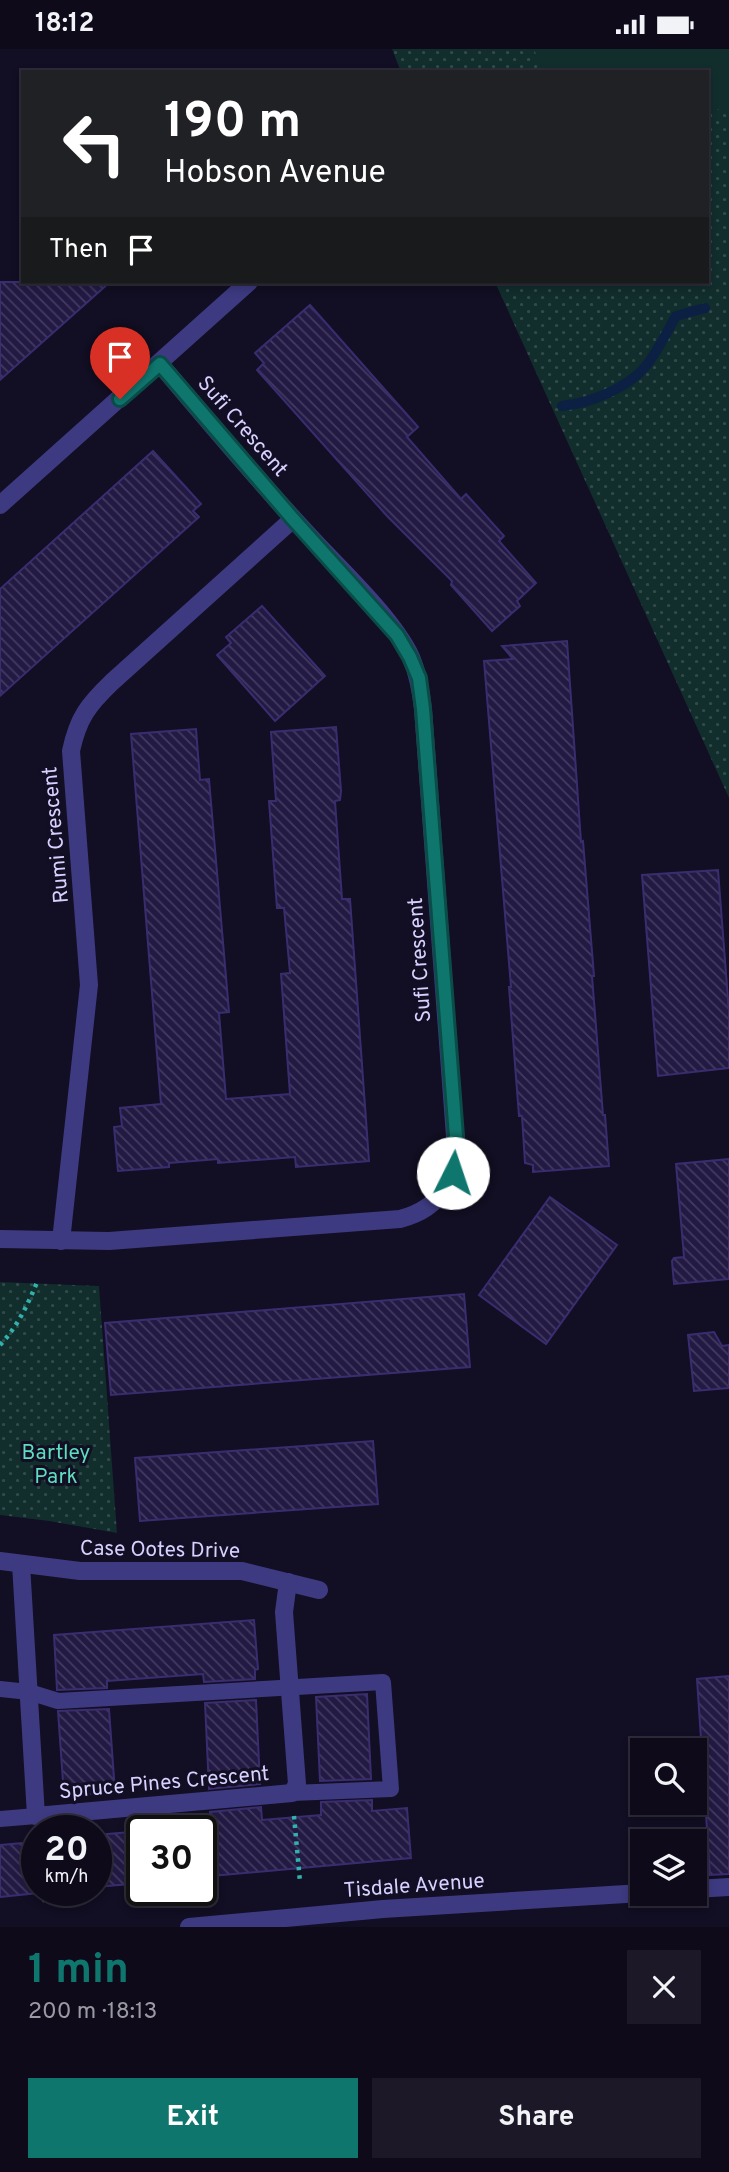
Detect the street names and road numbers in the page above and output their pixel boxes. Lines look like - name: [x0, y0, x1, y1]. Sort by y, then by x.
- street label: Sufi Crescent: [191, 371, 293, 483]
- street label: Rumi Crescent: [37, 765, 76, 904]
- street label: Sufi Crescent: [403, 896, 438, 1023]
- street label: Case Ootes Drive: [80, 1536, 240, 1565]
- street label: Spruce Pines Crescent: [58, 1761, 270, 1806]
- street label: Tisdale Avenue: [343, 1868, 485, 1905]

